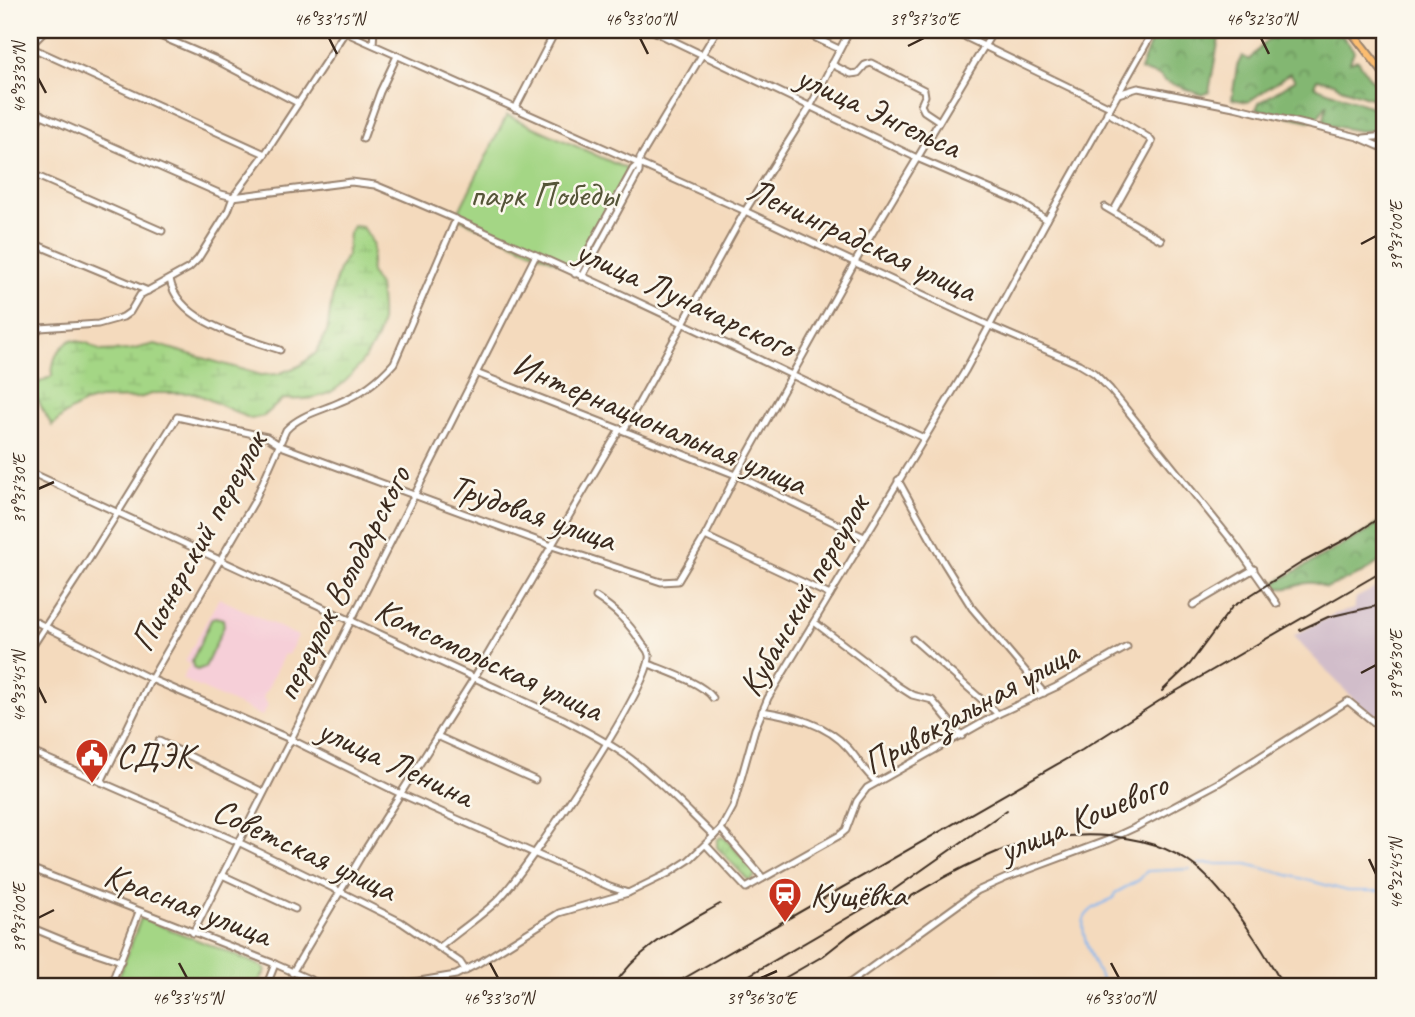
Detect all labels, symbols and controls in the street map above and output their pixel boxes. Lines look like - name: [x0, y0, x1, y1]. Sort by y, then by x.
- text: 46°33'15"N: [294, 8, 368, 30]
- text: 46°33'00"N: [605, 8, 679, 30]
- text: 39°37'30"E: [889, 8, 961, 30]
- text: 46°32'30"N: [1226, 8, 1300, 30]
- text: 46°33'30"N: [8, 39, 30, 113]
- street label: улица Энгельса: [788, 53, 970, 170]
- street label: Ленинградская улица: [740, 167, 985, 313]
- park label: парк Победы: [470, 172, 621, 217]
- text: 39°37'00"E: [1385, 199, 1407, 271]
- street label: улица Луначарского: [567, 227, 806, 370]
- street label: Интернациональная улица: [506, 341, 816, 507]
- street label: Пионерский переулок: [119, 421, 279, 659]
- text: 39°37'30"E: [8, 452, 30, 524]
- street label: переулок Володарского: [264, 457, 422, 708]
- street label: Трудовая улица: [444, 463, 624, 563]
- street label: Кубанский переулок: [728, 484, 881, 704]
- street label: Комсомольская улица: [368, 587, 612, 733]
- text: 39°36'30"E: [1385, 628, 1407, 700]
- street label: Привокзальная улица: [855, 629, 1088, 785]
- text: 46°33'45"N: [8, 648, 30, 722]
- street label: улица Ленина: [309, 706, 483, 819]
- place label: СДЭК: [116, 733, 199, 778]
- public building icon: СДЭК: [73, 736, 111, 785]
- street label: улица Кошевого: [990, 761, 1176, 874]
- street label: Советская улица: [206, 787, 406, 913]
- text: 46°32'45"N: [1385, 835, 1407, 909]
- street label: Красная улица: [98, 852, 280, 958]
- place label: Кущёвка: [810, 872, 909, 917]
- station icon: Кущёвка: [766, 875, 804, 924]
- text: 39°37'00"E: [8, 881, 30, 953]
- text: 46°33'45"N: [152, 987, 226, 1009]
- text: 46°33'30"N: [463, 987, 537, 1009]
- text: 39°36'30"E: [726, 987, 798, 1009]
- text: 46°33'00"N: [1084, 987, 1158, 1009]

